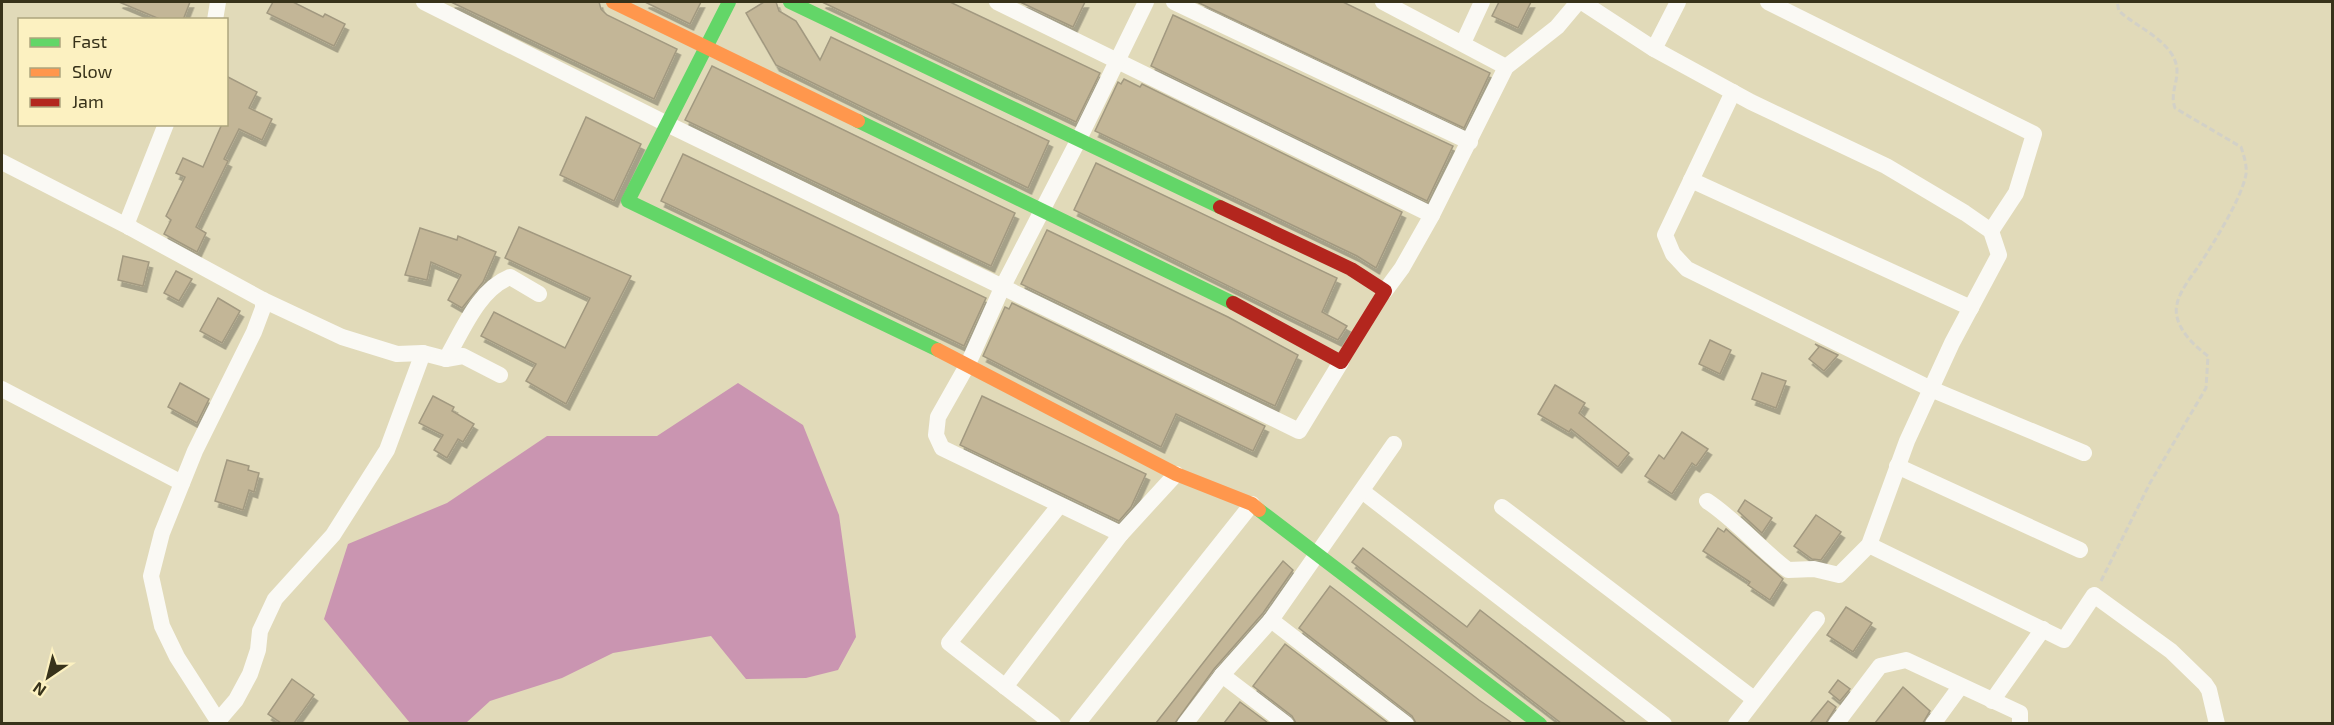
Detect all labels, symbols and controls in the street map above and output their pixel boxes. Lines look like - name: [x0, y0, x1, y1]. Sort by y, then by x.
- legend: [18, 18, 228, 126]
- text: Fast: [72, 30, 107, 52]
- text: Slow: [72, 60, 113, 82]
- text: Jam: [72, 90, 104, 112]
- north arrow: [18, 647, 78, 707]
- text: N: [29, 679, 49, 701]

